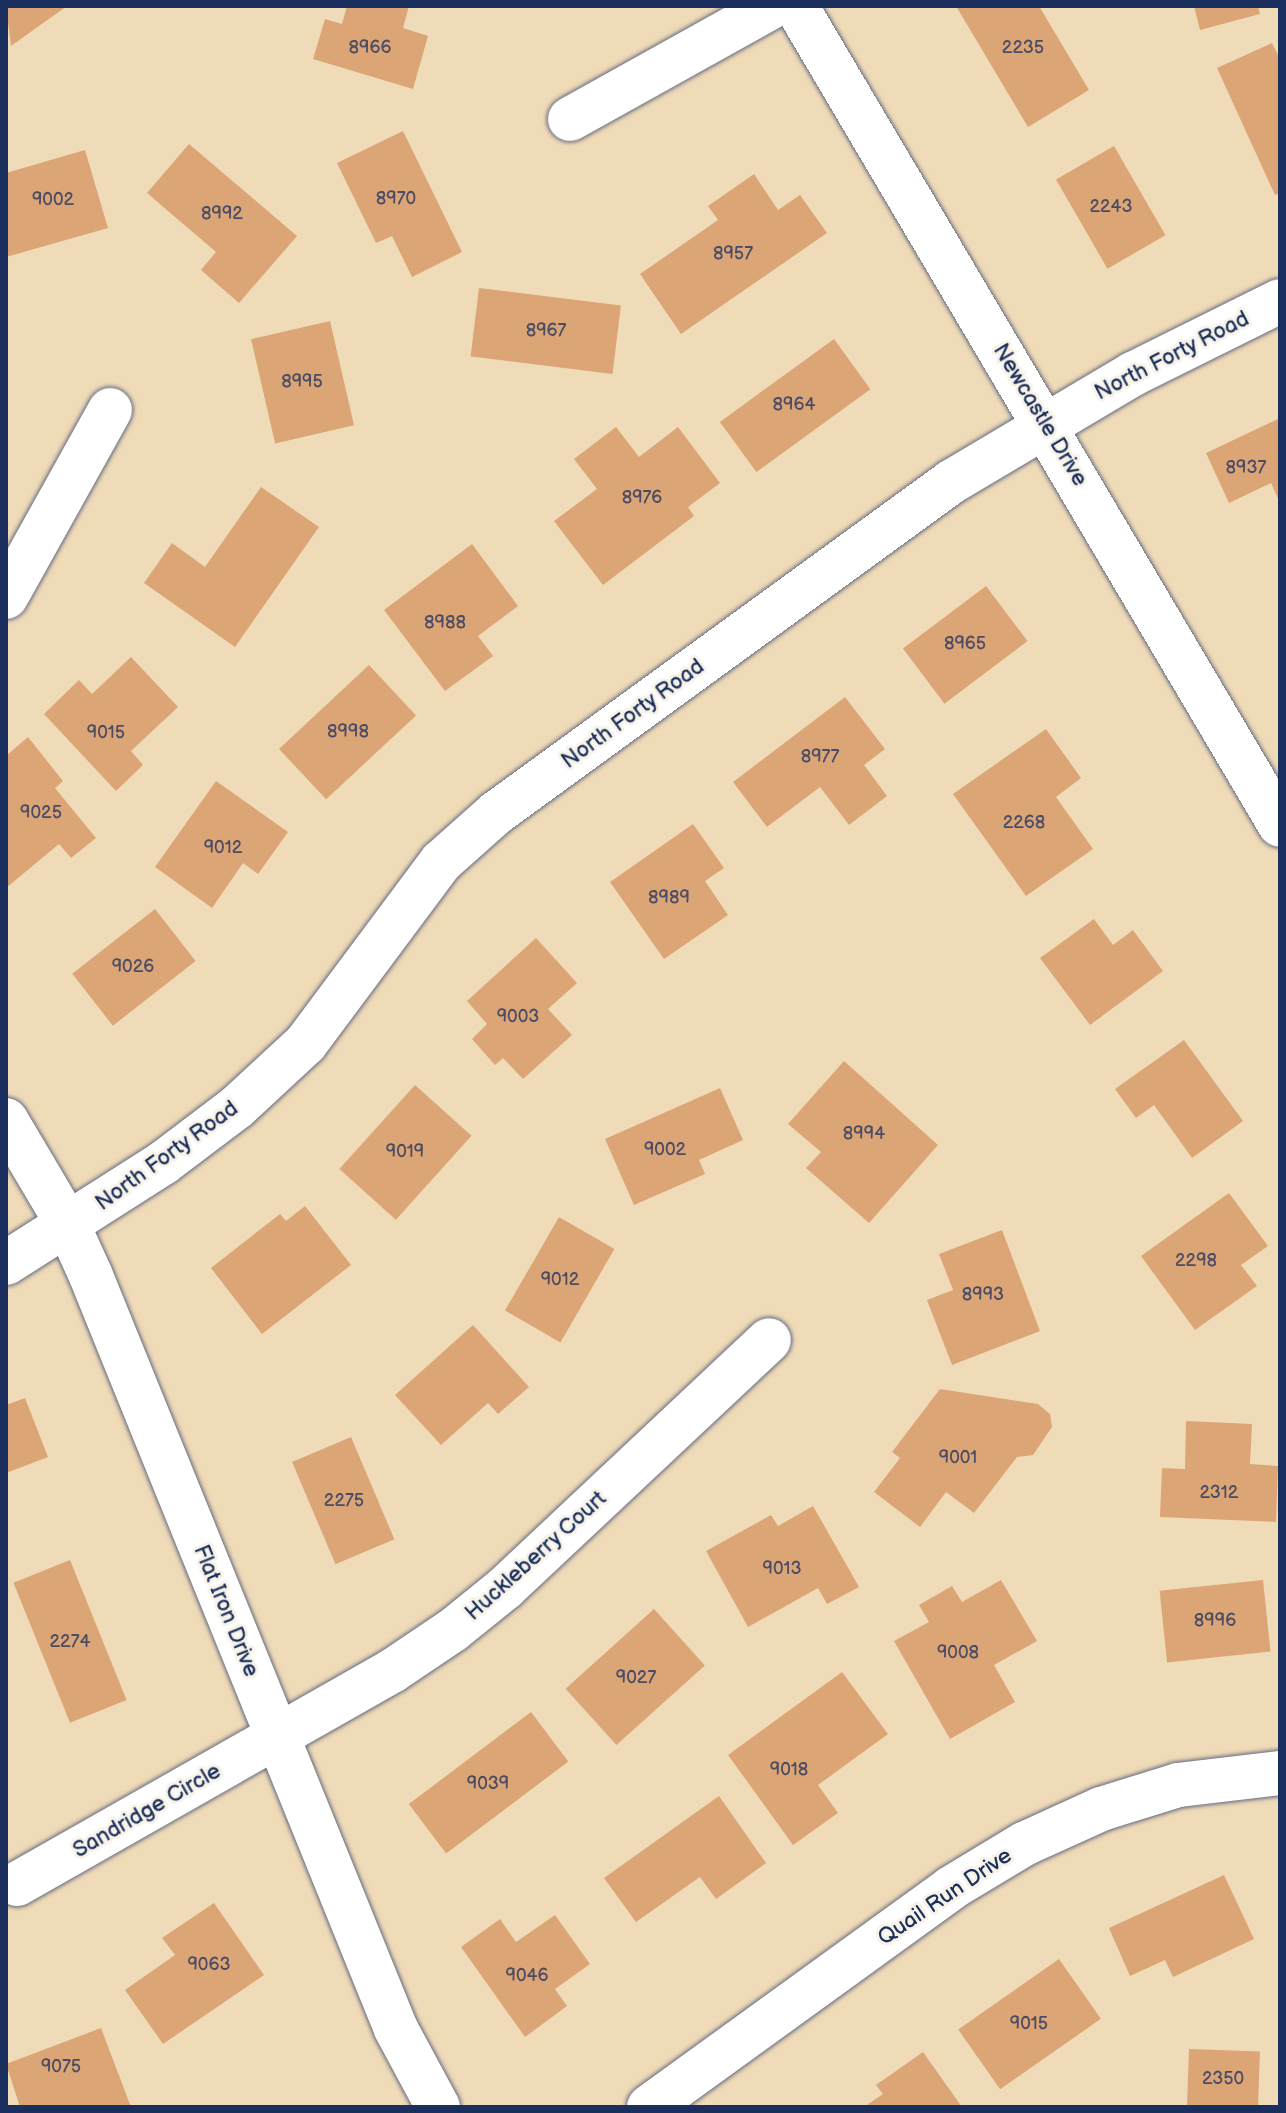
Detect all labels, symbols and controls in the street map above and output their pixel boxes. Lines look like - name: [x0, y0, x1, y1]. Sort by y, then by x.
- house number: 8966: [349, 37, 391, 59]
- house number: 2235: [1002, 37, 1044, 59]
- house number: 8970: [376, 188, 416, 210]
- house number: 9002: [32, 189, 74, 211]
- house number: 2243: [1089, 196, 1133, 218]
- house number: 8992: [201, 203, 243, 225]
- house number: 8957: [713, 243, 753, 265]
- street label: North Forty Road: [1090, 305, 1254, 407]
- house number: 8967: [526, 320, 566, 342]
- street label: Newcastle Drive: [987, 339, 1093, 491]
- house number: 8995: [281, 371, 323, 393]
- house number: 8964: [773, 394, 815, 416]
- house number: 8937: [1226, 457, 1266, 479]
- house number: 8976: [622, 487, 662, 509]
- house number: 8988: [424, 612, 466, 634]
- house number: 8965: [944, 633, 986, 655]
- street label: North Forty Road: [556, 653, 710, 775]
- house number: 8998: [327, 721, 369, 743]
- house number: 9015: [87, 722, 125, 744]
- house number: 8977: [801, 746, 839, 768]
- house number: 9025: [20, 802, 62, 824]
- house number: 2268: [1003, 812, 1045, 834]
- house number: 9012: [204, 837, 242, 859]
- house number: 8989: [648, 887, 690, 909]
- house number: 9026: [112, 956, 154, 978]
- house number: 9003: [497, 1006, 539, 1028]
- street label: North Forty Road: [90, 1095, 244, 1217]
- house number: 8994: [843, 1123, 885, 1145]
- house number: 9002: [644, 1139, 686, 1161]
- house number: 9019: [386, 1141, 424, 1163]
- house number: 2298: [1175, 1250, 1217, 1272]
- house number: 9012: [541, 1269, 579, 1291]
- house number: 8993: [962, 1284, 1004, 1306]
- house number: 9001: [939, 1447, 977, 1469]
- house number: 2312: [1200, 1482, 1238, 1504]
- street label: Huckleberry Court: [460, 1485, 612, 1627]
- house number: 2275: [324, 1490, 364, 1512]
- street label: Flat Iron Drive: [188, 1541, 264, 1681]
- house number: 9013: [762, 1558, 802, 1580]
- house number: 8996: [1194, 1610, 1236, 1632]
- house number: 2274: [49, 1631, 91, 1653]
- house number: 9008: [937, 1642, 979, 1664]
- house number: 9027: [616, 1667, 656, 1689]
- street label: Sandridge Circle: [69, 1758, 225, 1864]
- house number: 9018: [770, 1759, 808, 1781]
- house number: 9039: [467, 1773, 509, 1795]
- street label: Quail Run Drive: [873, 1843, 1017, 1951]
- house number: 9063: [187, 1954, 231, 1976]
- house number: 9046: [506, 1965, 548, 1987]
- house number: 9015: [1010, 2013, 1048, 2035]
- house number: 9075: [41, 2056, 81, 2078]
- house number: 2350: [1202, 2068, 1244, 2090]

